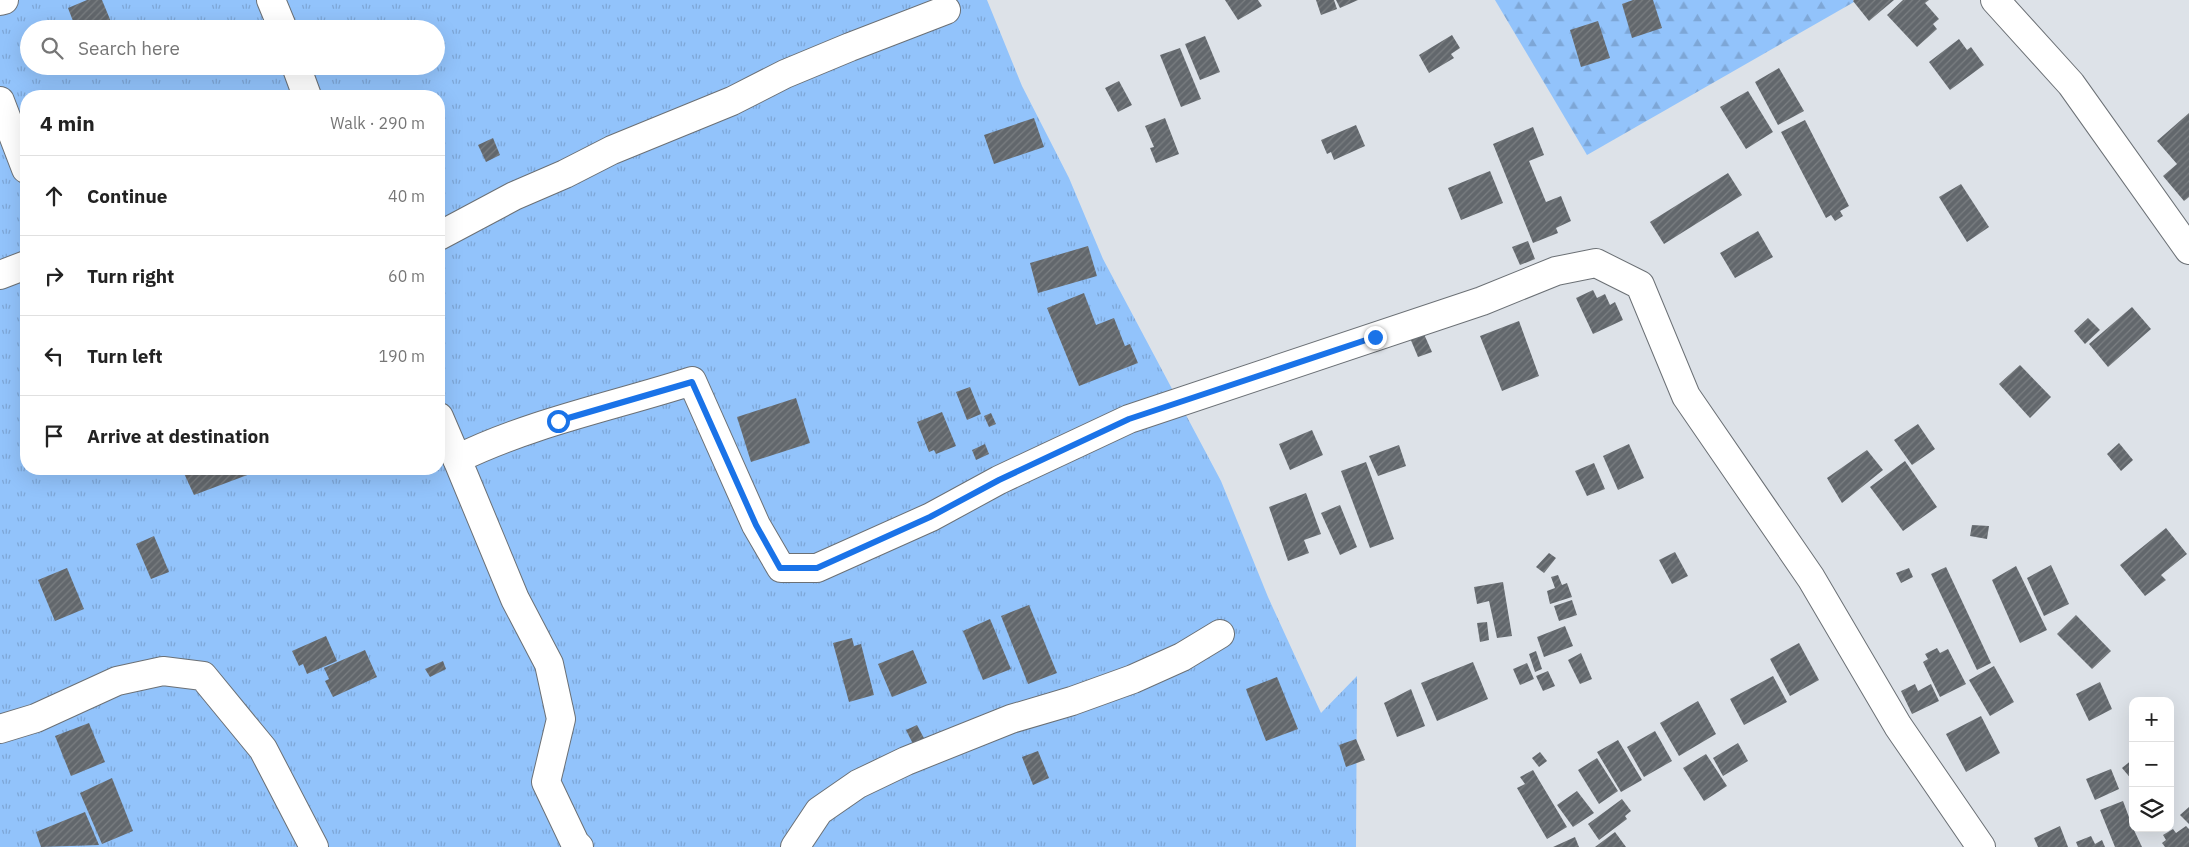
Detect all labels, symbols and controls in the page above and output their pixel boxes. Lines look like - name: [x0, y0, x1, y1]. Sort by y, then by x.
- search box: [20, 20, 445, 75]
- icon: search: [38, 34, 66, 62]
- text: Search here: [78, 36, 180, 60]
- text: 4 min: [40, 109, 95, 137]
- text: Walk · 290 m: [330, 113, 425, 133]
- icon: ahead: [40, 182, 68, 210]
- text: Continue: [87, 184, 167, 208]
- text: 40 m: [388, 186, 425, 206]
- icon: right: [40, 262, 68, 290]
- text: Turn right: [87, 264, 174, 288]
- text: 60 m: [388, 266, 425, 286]
- route end: [1364, 326, 1387, 349]
- icon: left: [40, 342, 68, 370]
- text: Turn left: [87, 344, 163, 368]
- text: 190 m: [378, 346, 425, 366]
- route start: [547, 410, 570, 433]
- icon: arrive: [40, 422, 68, 450]
- text: Arrive at destination: [87, 424, 270, 448]
- map controls: [2129, 697, 2174, 832]
- button: +: [2129, 697, 2174, 742]
- button: −: [2129, 742, 2174, 787]
- button: layers: [2129, 787, 2174, 832]

